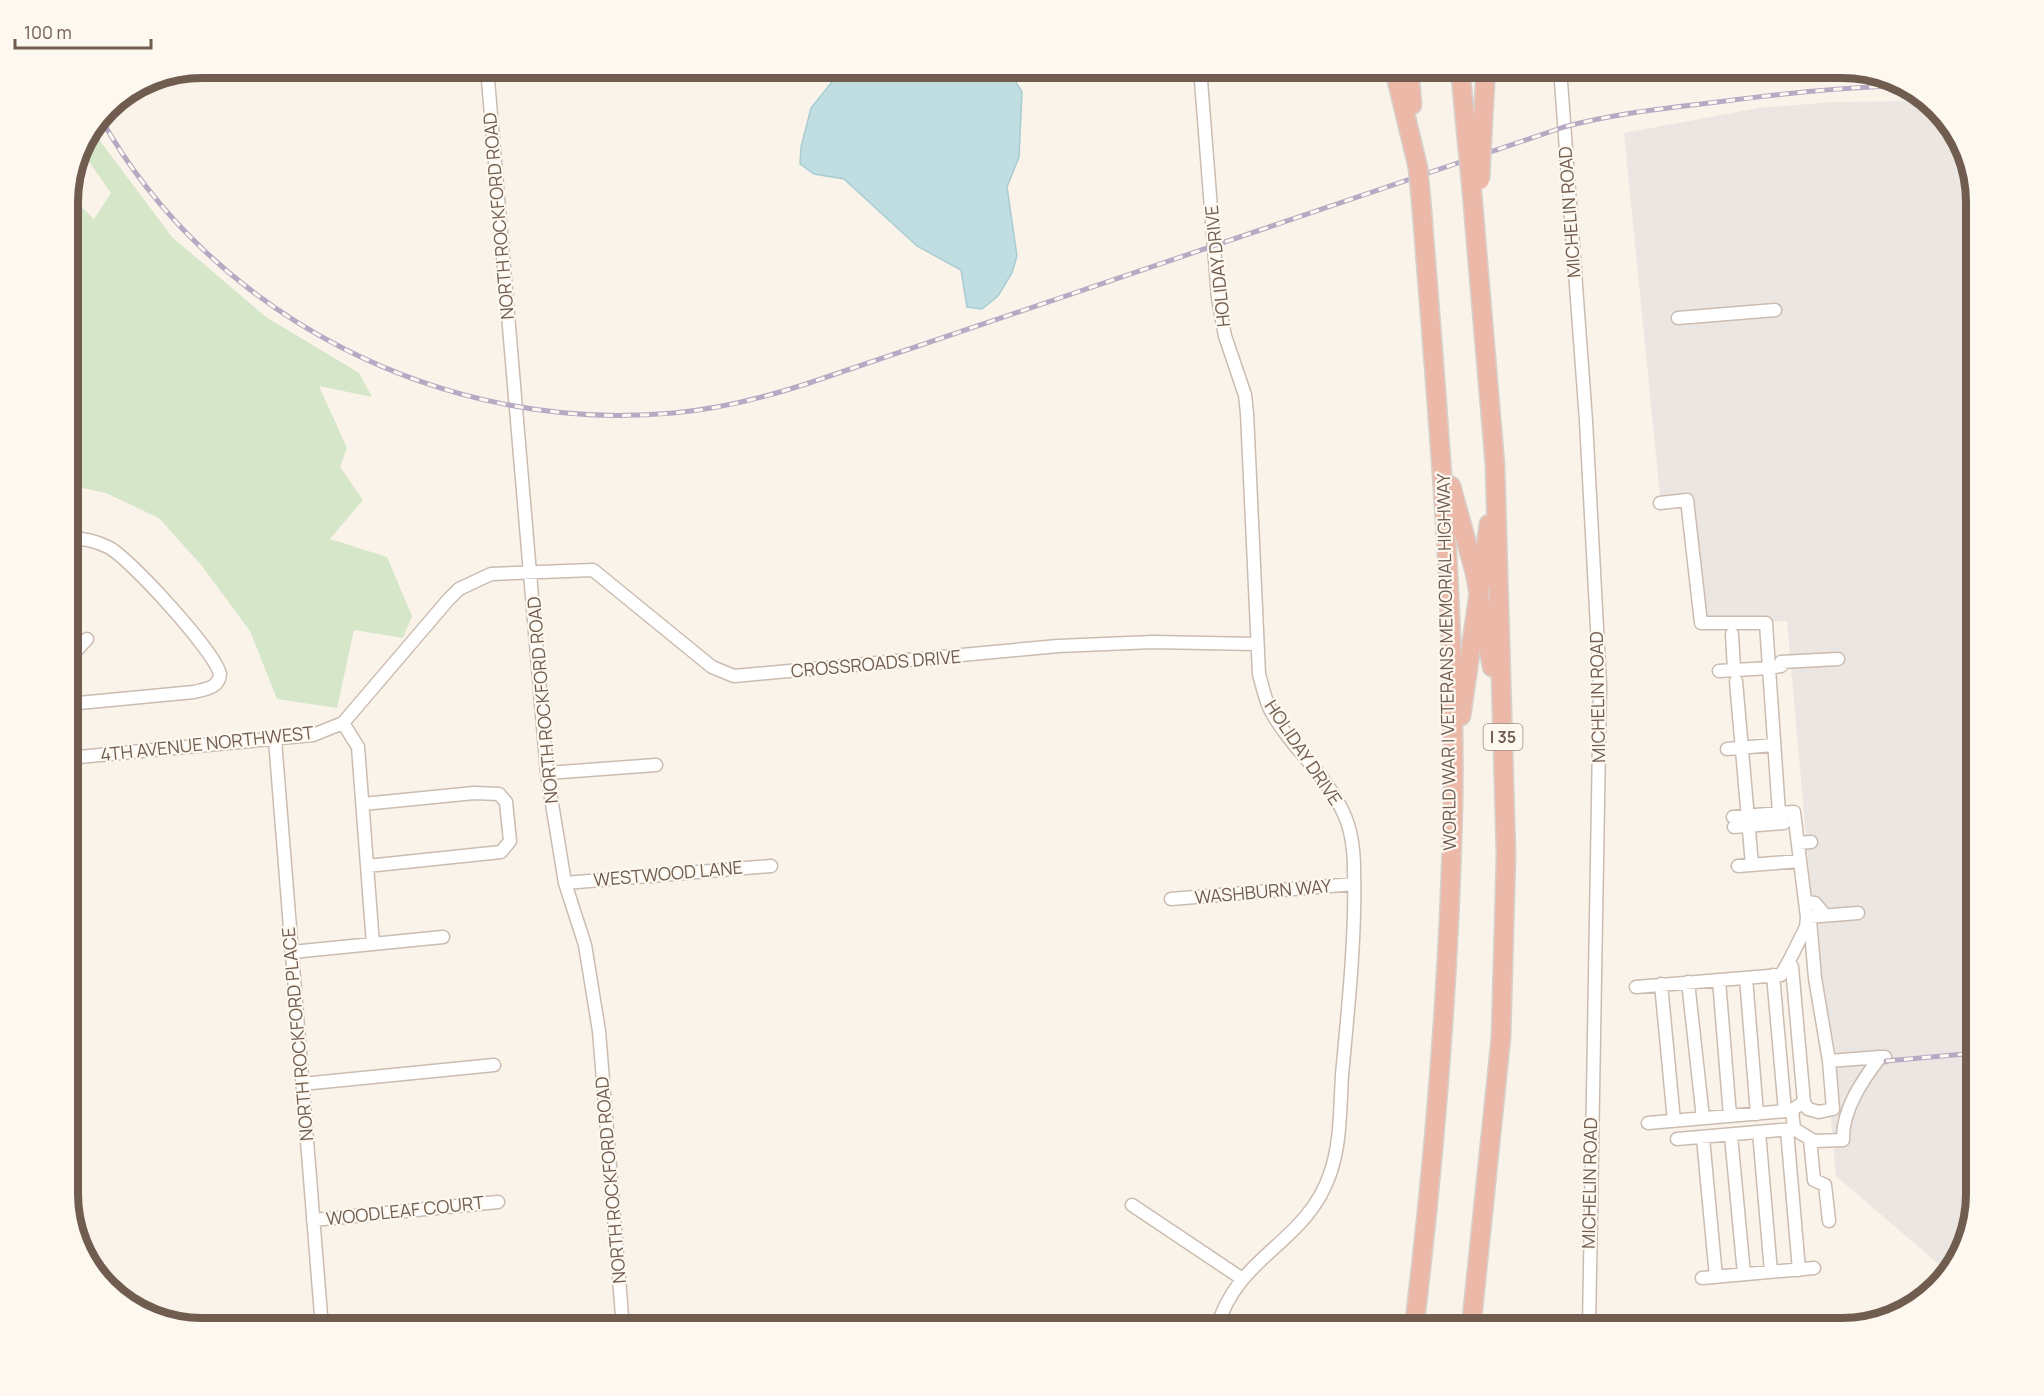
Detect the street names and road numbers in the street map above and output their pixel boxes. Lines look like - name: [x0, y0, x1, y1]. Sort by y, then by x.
- street label: NORTH ROCKFORD ROAD: [477, 111, 519, 321]
- street label: MICHELIN ROAD: [1552, 146, 1586, 279]
- street label: HOLIDAY DRIVE: [1199, 204, 1235, 328]
- street label: WORLD WAR I VETERANS MEMORIAL HIGHWAY: [1431, 472, 1461, 851]
- street label: NORTH ROCKFORD ROAD: [521, 595, 563, 805]
- street label: MICHELIN ROAD: [1584, 631, 1610, 763]
- street label: CROSSROADS DRIVE: [790, 644, 962, 682]
- street label: HOLIDAY DRIVE: [1260, 695, 1348, 810]
- street label: 4TH AVENUE NORTHWEST: [99, 720, 315, 766]
- road number: I 35: [1484, 724, 1522, 750]
- street label: WESTWOOD LANE: [592, 855, 744, 891]
- street label: WASHBURN WAY: [1194, 873, 1333, 909]
- street label: NORTH ROCKFORD PLACE: [276, 926, 318, 1142]
- street label: NORTH ROCKFORD ROAD: [589, 1075, 631, 1285]
- street label: MICHELIN ROAD: [1576, 1117, 1602, 1249]
- street label: WOODLEAF COURT: [325, 1190, 485, 1230]

